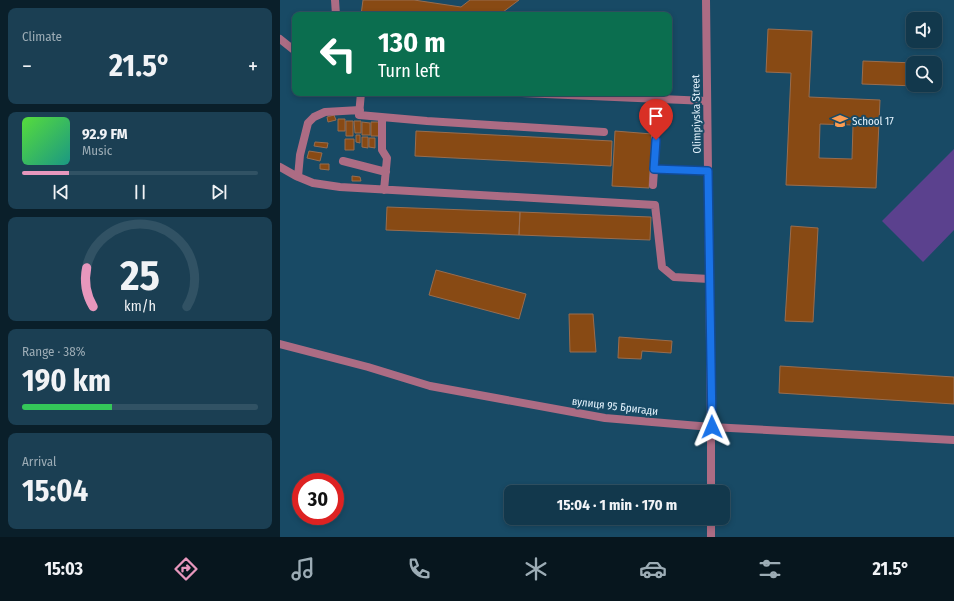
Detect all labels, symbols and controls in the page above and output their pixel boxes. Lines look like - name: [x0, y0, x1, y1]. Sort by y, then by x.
- map controls: [906, 12, 942, 92]
- button: sound: [906, 12, 942, 48]
- text: 130 m: [378, 26, 446, 59]
- icon: left: [312, 28, 364, 80]
- text: Climate: [22, 29, 62, 44]
- text: 21.5°: [109, 48, 171, 84]
- text: −: [22, 53, 32, 80]
- text: +: [248, 53, 258, 80]
- button: search: [906, 56, 942, 92]
- text: Turn left: [378, 60, 440, 82]
- street label: Olimpiyska Street: [689, 74, 704, 154]
- pin: [639, 99, 673, 140]
- icon: arrive: [645, 105, 667, 127]
- school or university icon: School 17: [831, 112, 849, 130]
- place label: School 17: [852, 115, 894, 128]
- text: 92.9 FM: [82, 125, 128, 143]
- text: Music: [82, 143, 112, 158]
- icon: previous: [50, 181, 72, 203]
- icon: pause: [129, 181, 151, 203]
- icon: next: [208, 181, 230, 203]
- text: 25: [119, 250, 160, 300]
- text: km/h: [124, 297, 156, 314]
- text: Range · 38%: [22, 344, 85, 359]
- text: 190 km: [22, 363, 111, 399]
- street label: вулиця 95 Бригади: [571, 395, 659, 418]
- position arrow: [691, 406, 733, 448]
- text: Arrival: [22, 454, 56, 469]
- text: 15:04: [22, 473, 88, 509]
- speed limit sign: 30: [292, 473, 344, 525]
- text: 15:04 · 1 min · 170 m: [557, 496, 677, 514]
- icon: directions: [172, 555, 200, 583]
- icon: music: [289, 555, 317, 583]
- icon: phone: [405, 555, 433, 583]
- icon: climate: [522, 555, 550, 583]
- icon: car: [639, 555, 667, 583]
- icon: filters: [756, 555, 784, 583]
- text: 15:03: [44, 558, 83, 580]
- text: 21.5°: [872, 558, 910, 580]

